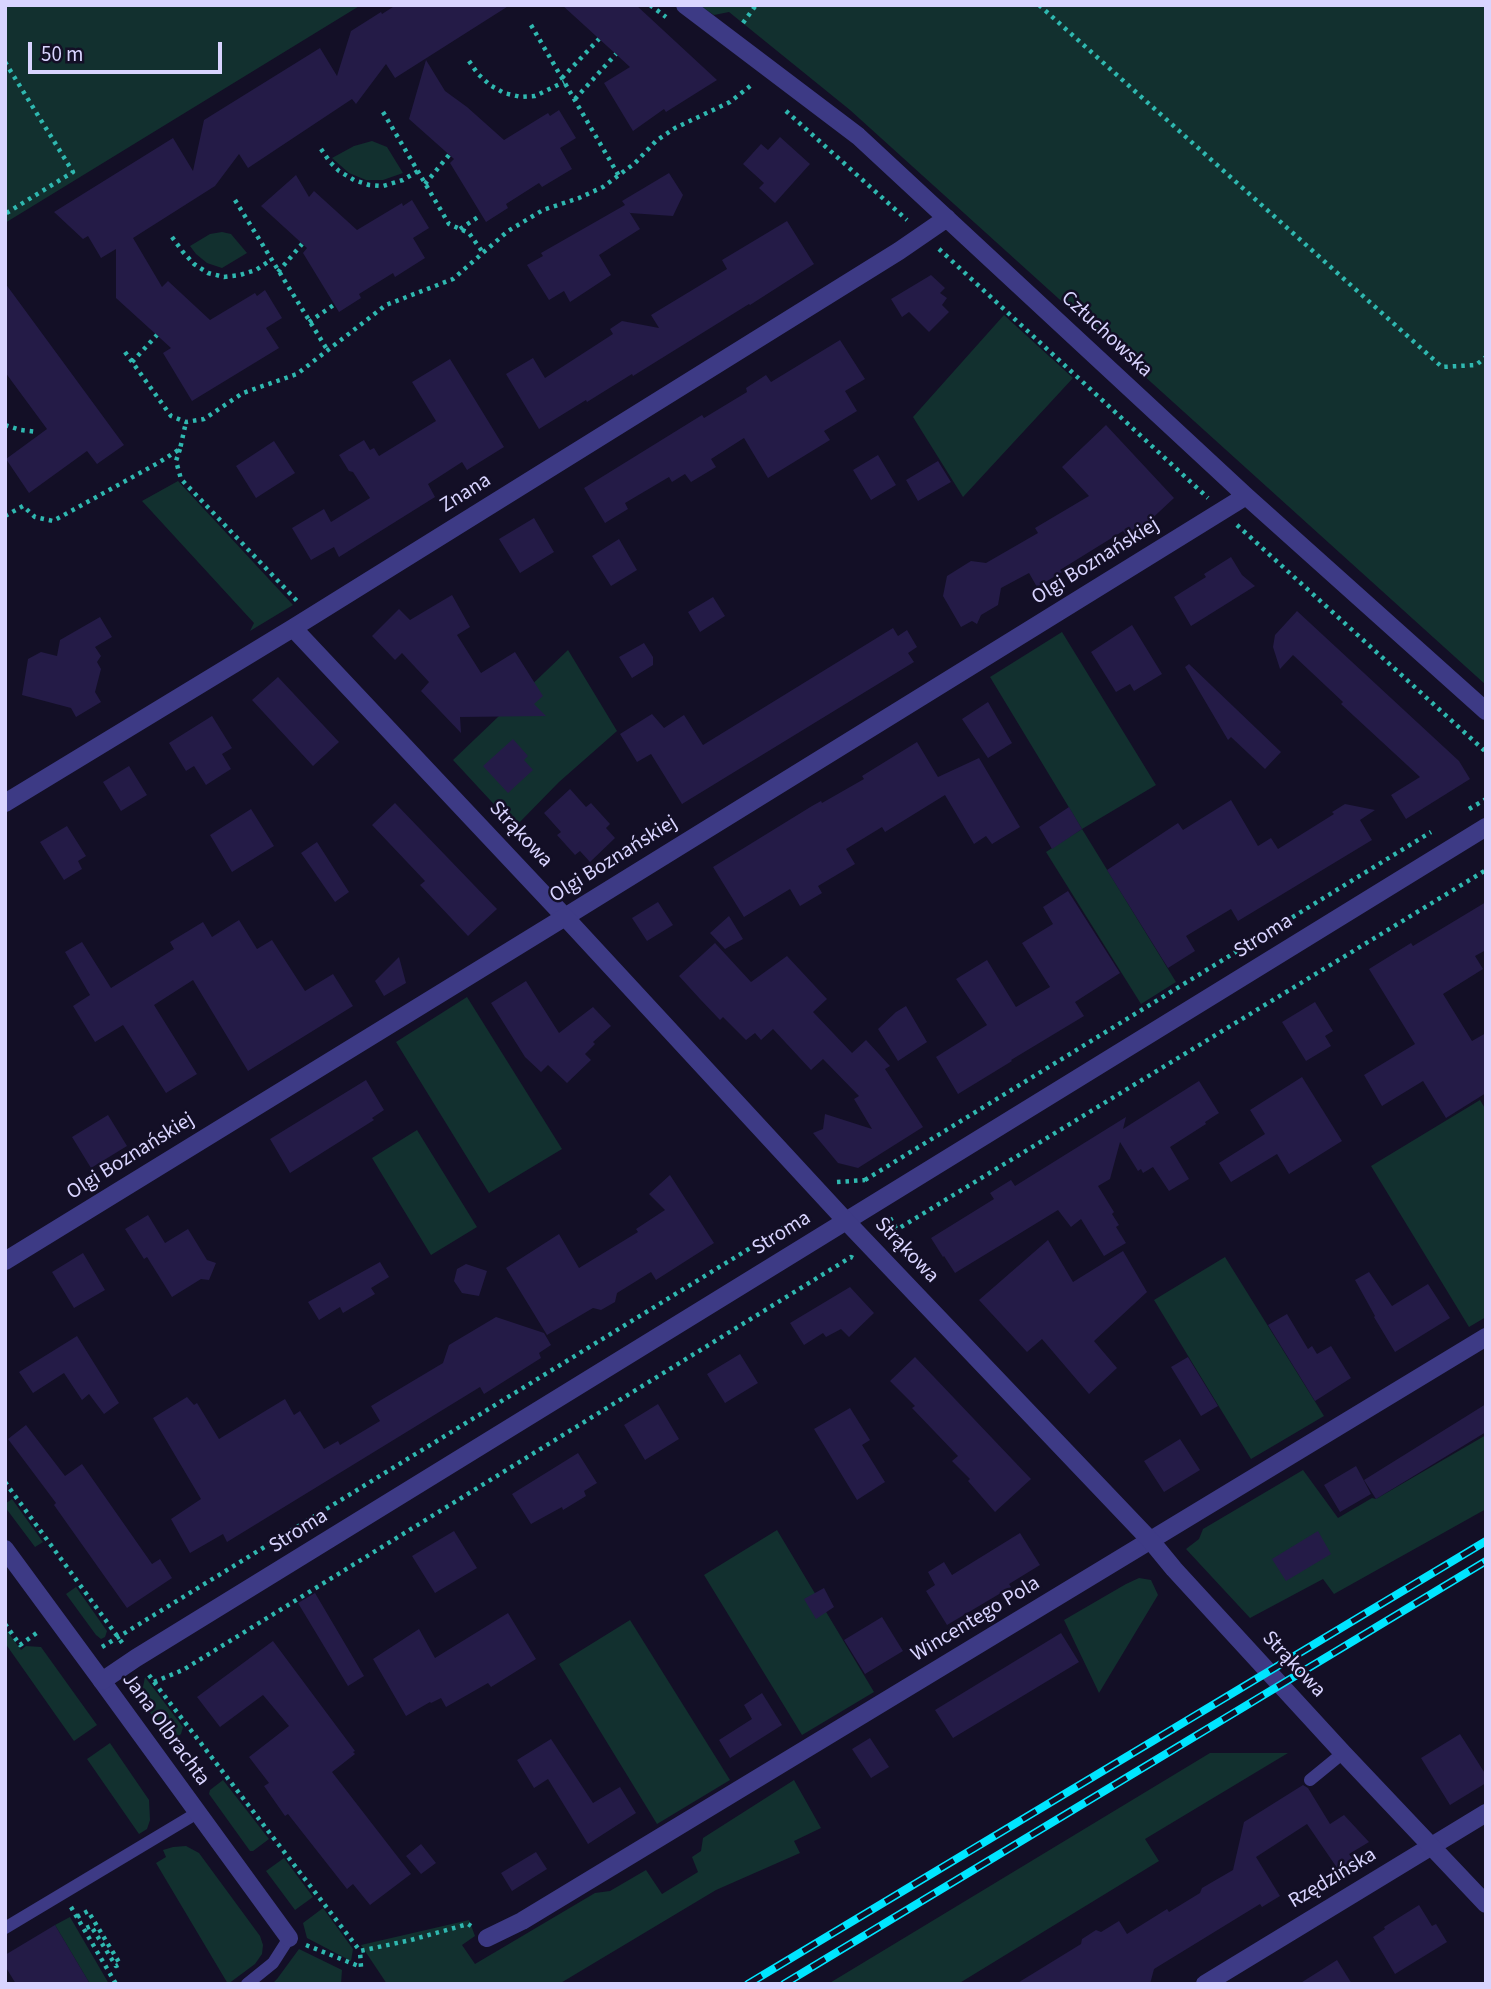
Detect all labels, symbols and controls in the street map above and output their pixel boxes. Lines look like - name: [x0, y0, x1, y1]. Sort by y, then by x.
- scale bar: [32, 28, 226, 72]
- text: 50 m: [41, 39, 83, 69]
- street label: Człuchowska: [1055, 286, 1157, 384]
- street label: Znana: [436, 469, 496, 519]
- street label: Olgi Boznańskiej: [1028, 513, 1164, 611]
- street label: Strąkowa: [483, 796, 557, 874]
- street label: Olgi Boznańskiej: [546, 811, 682, 909]
- street label: Stroma: [1230, 909, 1298, 965]
- street label: Olgi Boznańskiej: [63, 1108, 199, 1206]
- street label: Stroma: [748, 1206, 816, 1262]
- street label: Strąkowa: [868, 1213, 944, 1289]
- street label: Stroma: [265, 1504, 333, 1560]
- street label: Wincentego Pola: [907, 1572, 1045, 1668]
- street label: Strąkowa: [1256, 1626, 1330, 1704]
- street label: Jana Olbrachta: [116, 1669, 214, 1791]
- street label: Rzędzińska: [1285, 1843, 1381, 1915]

